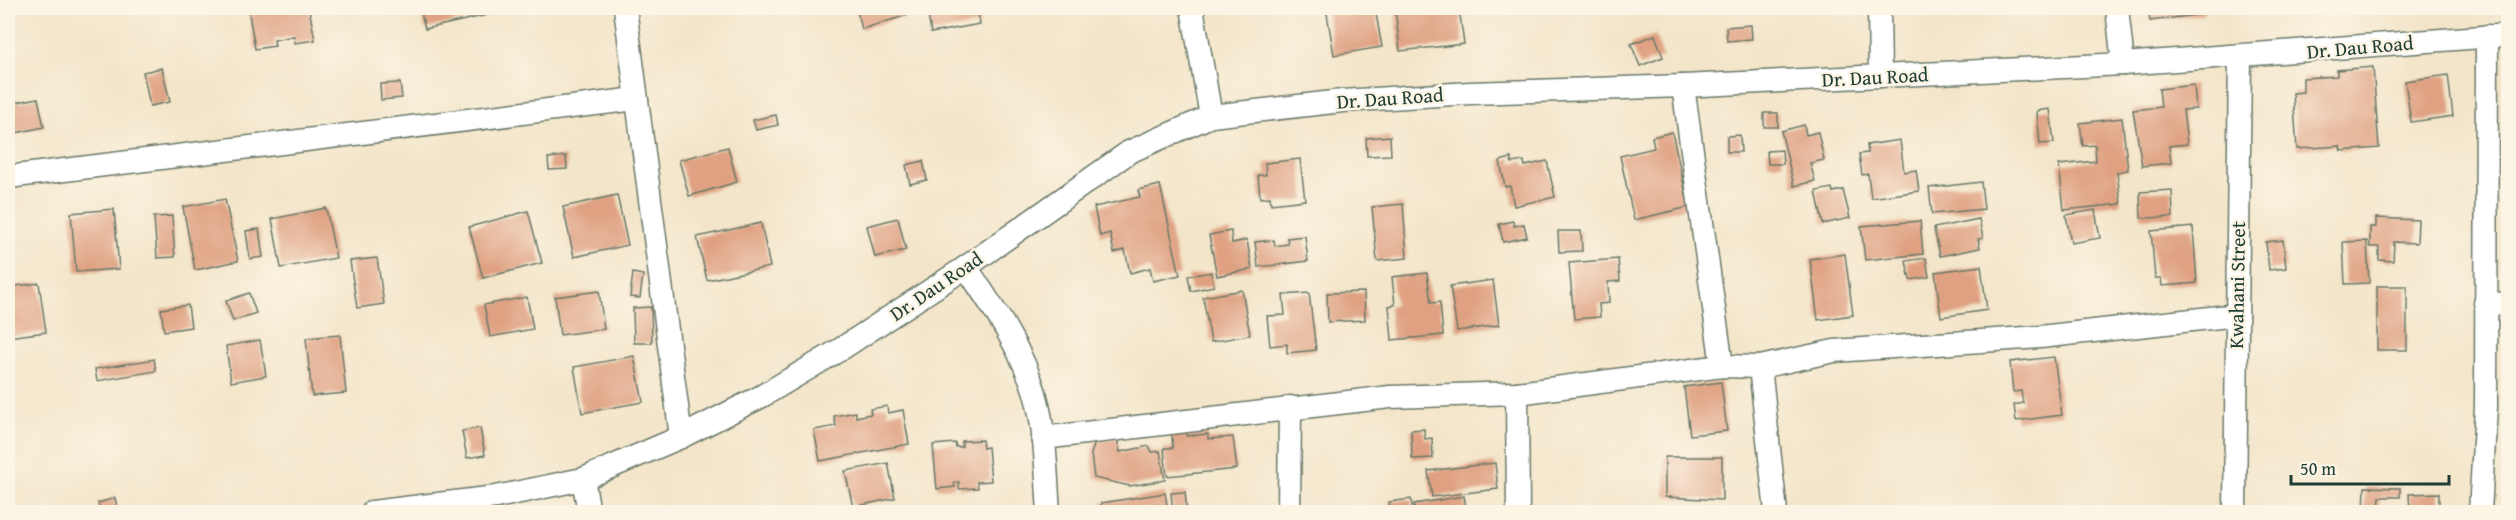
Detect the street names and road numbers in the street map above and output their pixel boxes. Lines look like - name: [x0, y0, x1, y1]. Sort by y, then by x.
- street label: Dr. Dau Road: [2305, 27, 2415, 66]
- street label: Dr. Dau Road: [1821, 59, 1929, 94]
- street label: Dr. Dau Road: [1336, 79, 1445, 116]
- street label: Kwahani Street: [2221, 221, 2252, 349]
- street label: Dr. Dau Road: [883, 244, 988, 327]

